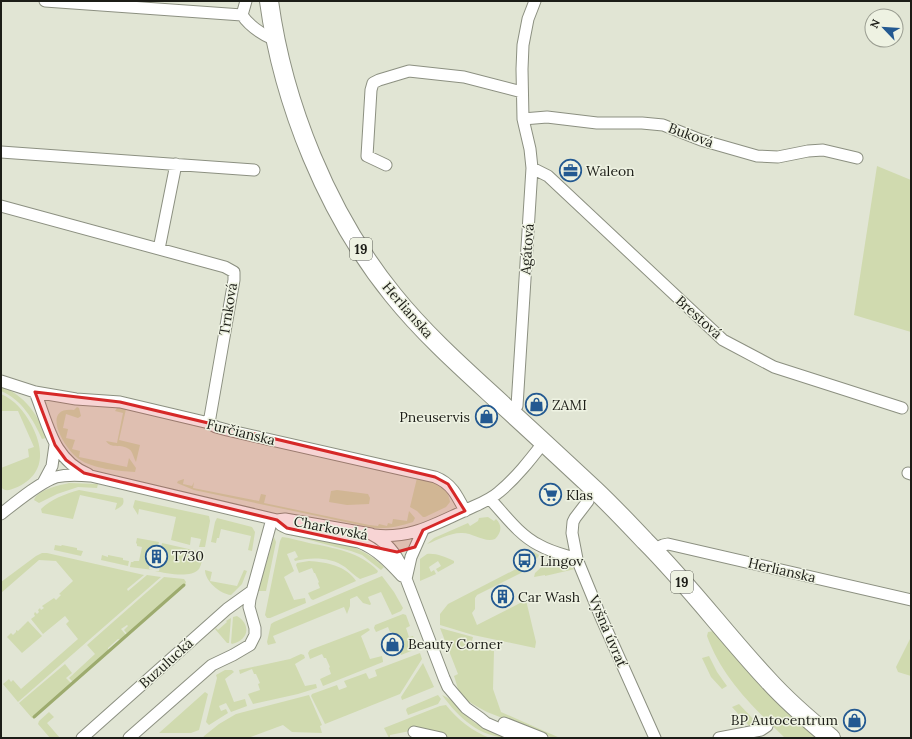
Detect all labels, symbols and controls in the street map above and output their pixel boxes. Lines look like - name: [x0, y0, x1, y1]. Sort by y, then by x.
- north arrow: [864, 8, 904, 48]
- text: N: [867, 17, 883, 31]
- street label: Buková: [666, 119, 716, 151]
- office icon: Waleon: [558, 158, 584, 184]
- place label: Waleon: [586, 162, 635, 180]
- street label: Agátová: [516, 223, 538, 276]
- road number: 19: [350, 238, 372, 260]
- street label: Herlianska: [379, 278, 437, 342]
- street label: Trnková: [215, 281, 241, 337]
- street label: Brestová: [672, 291, 726, 343]
- shop icon: ZAMI: [523, 392, 549, 418]
- place label: ZAMI: [552, 396, 587, 414]
- shop icon: Pneuservis: [473, 404, 499, 430]
- place label: Pneuservis: [399, 408, 470, 426]
- street label: Furčianska: [205, 415, 277, 449]
- supermarket icon: Klas: [538, 482, 564, 508]
- place label: Klas: [566, 486, 593, 504]
- street label: Charkovská: [292, 512, 370, 544]
- building icon: T730: [143, 543, 169, 569]
- place label: T730: [172, 547, 204, 565]
- bus stop icon: Lingov: [511, 548, 537, 574]
- place label: Lingov: [540, 552, 584, 570]
- street label: Herlianska: [746, 553, 818, 587]
- road number: 19: [671, 571, 693, 593]
- building icon: Car Wash: [489, 584, 515, 610]
- place label: Car Wash: [518, 588, 580, 606]
- street label: Vyšná úvrať: [584, 592, 631, 670]
- shop icon: Beauty Corner: [380, 631, 406, 657]
- street label: Buzulucká: [135, 634, 197, 692]
- place label: Beauty Corner: [408, 635, 502, 653]
- shop icon: BP Autocentrum: [841, 707, 867, 733]
- place label: BP Autocentrum: [731, 711, 838, 729]

